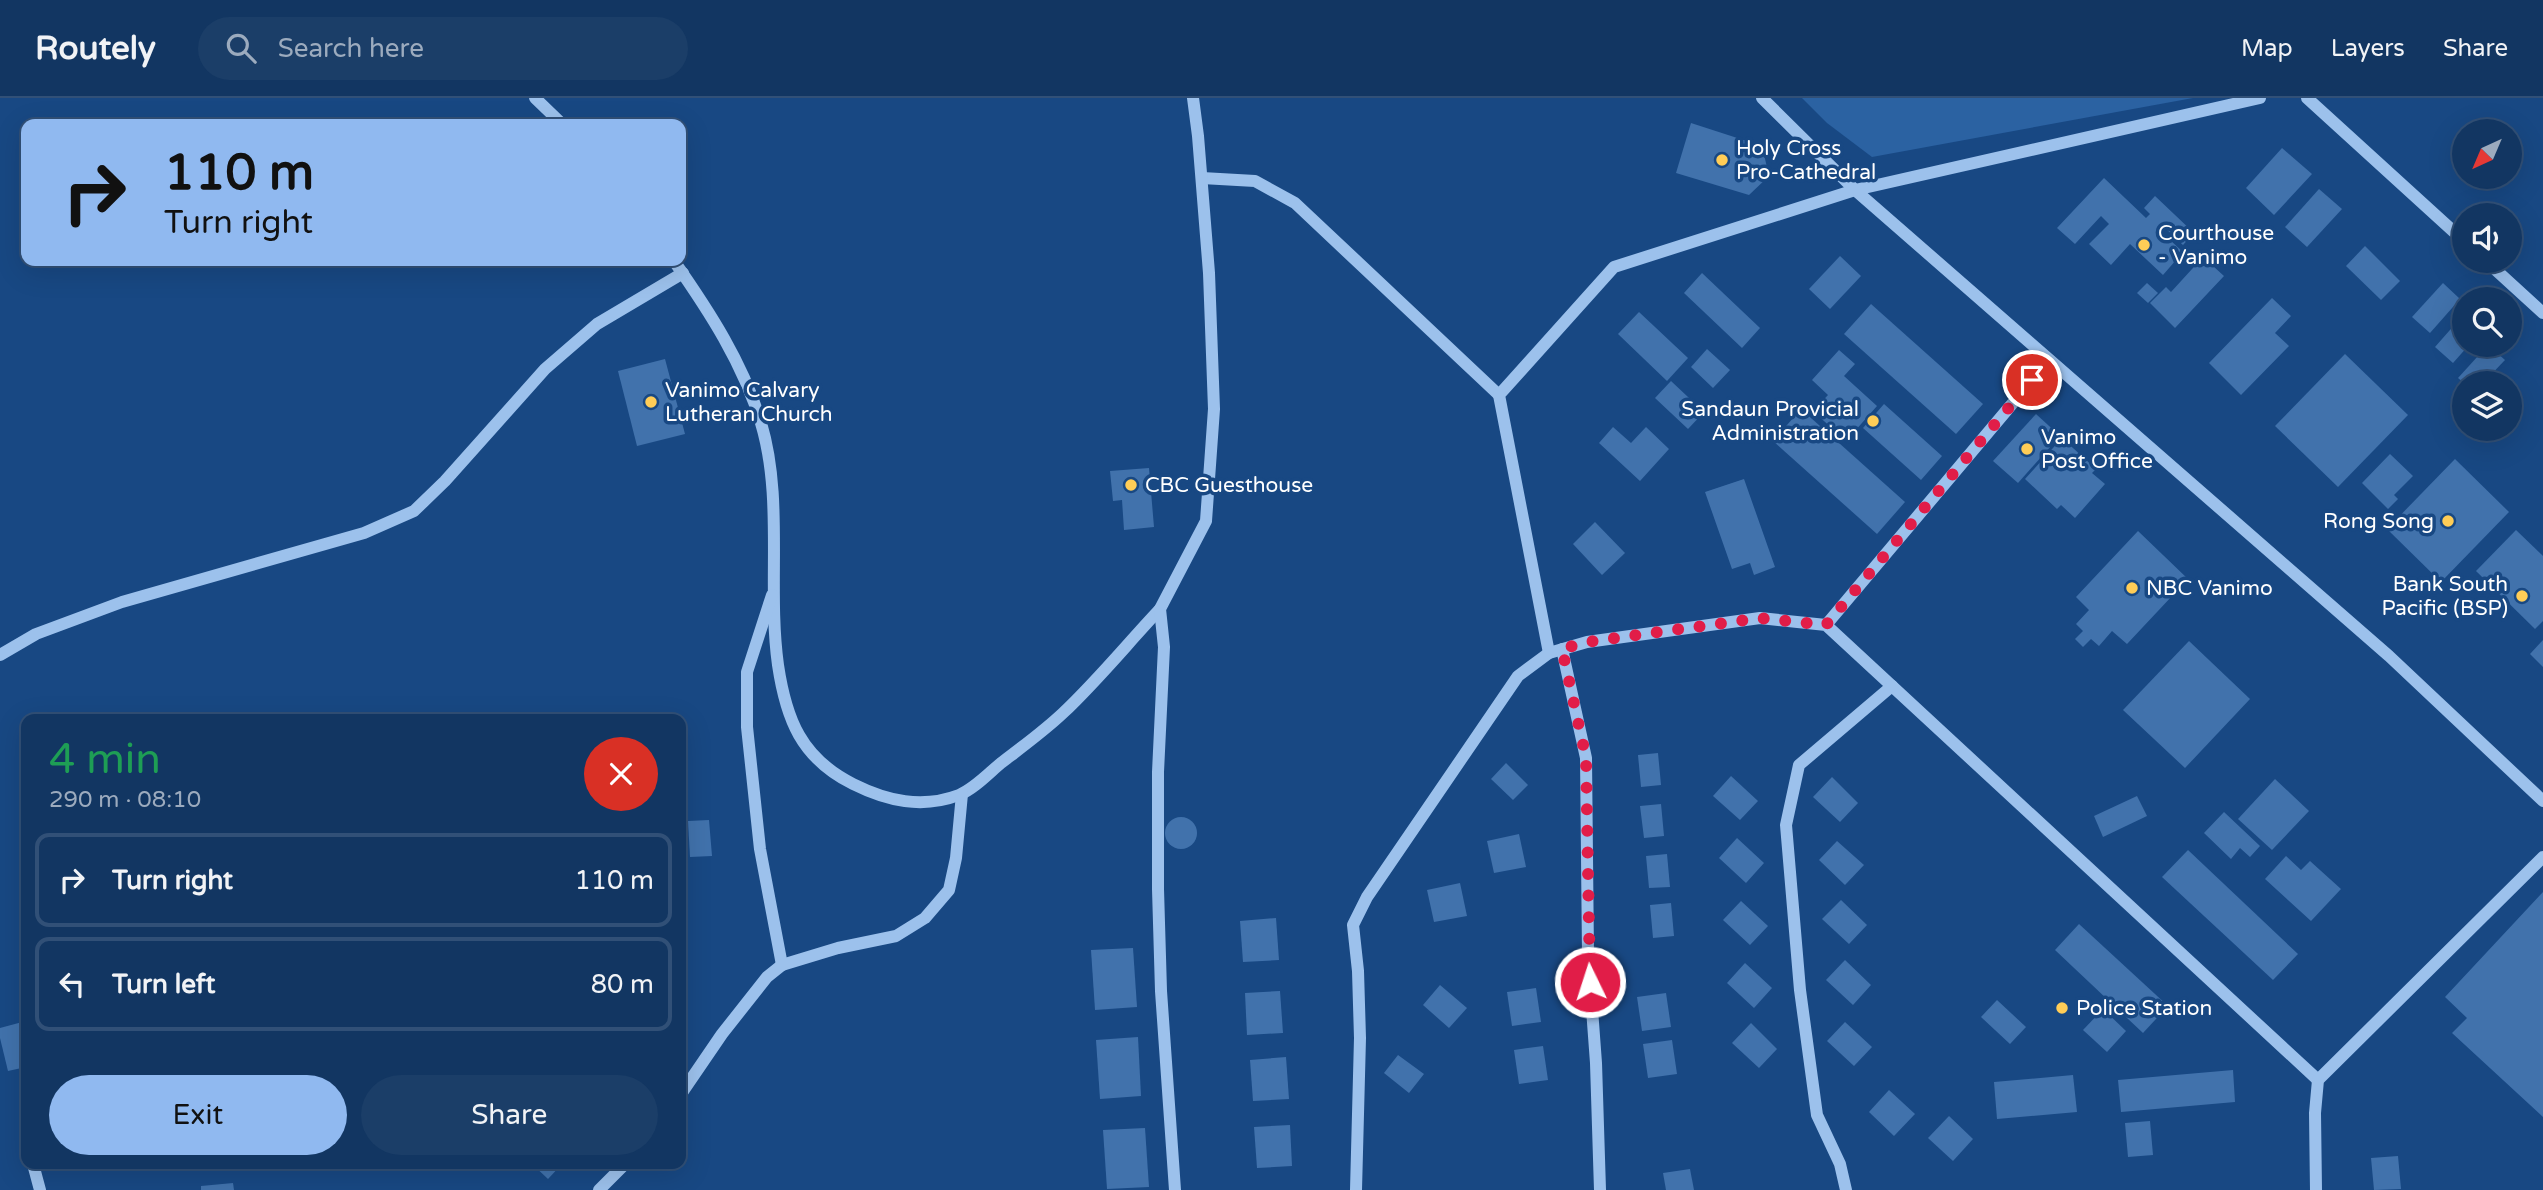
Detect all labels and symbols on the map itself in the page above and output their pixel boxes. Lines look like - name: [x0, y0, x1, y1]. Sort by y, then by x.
- north arrow: [2452, 119, 2522, 189]
- place label: Holy Cross Pro-Cathedral: [1736, 136, 1876, 185]
- marker: Holy Cross Pro-Cathedral: [1714, 152, 1730, 168]
- place label: Courthouse - Vanimo: [2158, 221, 2274, 270]
- marker: Courthouse - Vanimo: [2136, 237, 2152, 253]
- pin: [2002, 350, 2062, 410]
- place label: Vanimo Calvary Lutheran Church: [665, 378, 832, 427]
- marker: Vanimo Calvary Lutheran Church: [643, 394, 659, 410]
- place label: Sandaun Provicial Administration: [1681, 397, 1859, 446]
- marker: Sandaun Provicial Administration: [1865, 413, 1881, 429]
- place label: Vanimo Post Office: [2041, 425, 2153, 474]
- marker: Vanimo Post Office: [2019, 441, 2035, 457]
- place label: CBC Guesthouse: [1145, 473, 1313, 498]
- marker: CBC Guesthouse: [1123, 477, 1139, 493]
- place label: Rong Song: [2323, 509, 2434, 534]
- marker: Rong Song: [2440, 513, 2456, 529]
- place label: Bank South Pacific (BSP): [2381, 572, 2508, 621]
- place label: NBC Vanimo: [2146, 576, 2273, 601]
- marker: NBC Vanimo: [2124, 580, 2140, 596]
- marker: Bank South Pacific (BSP): [2514, 588, 2530, 604]
- position arrow: [1553, 945, 1627, 1019]
- place label: Police Station: [2076, 996, 2212, 1021]
- marker: Police Station: [2054, 1000, 2070, 1016]

